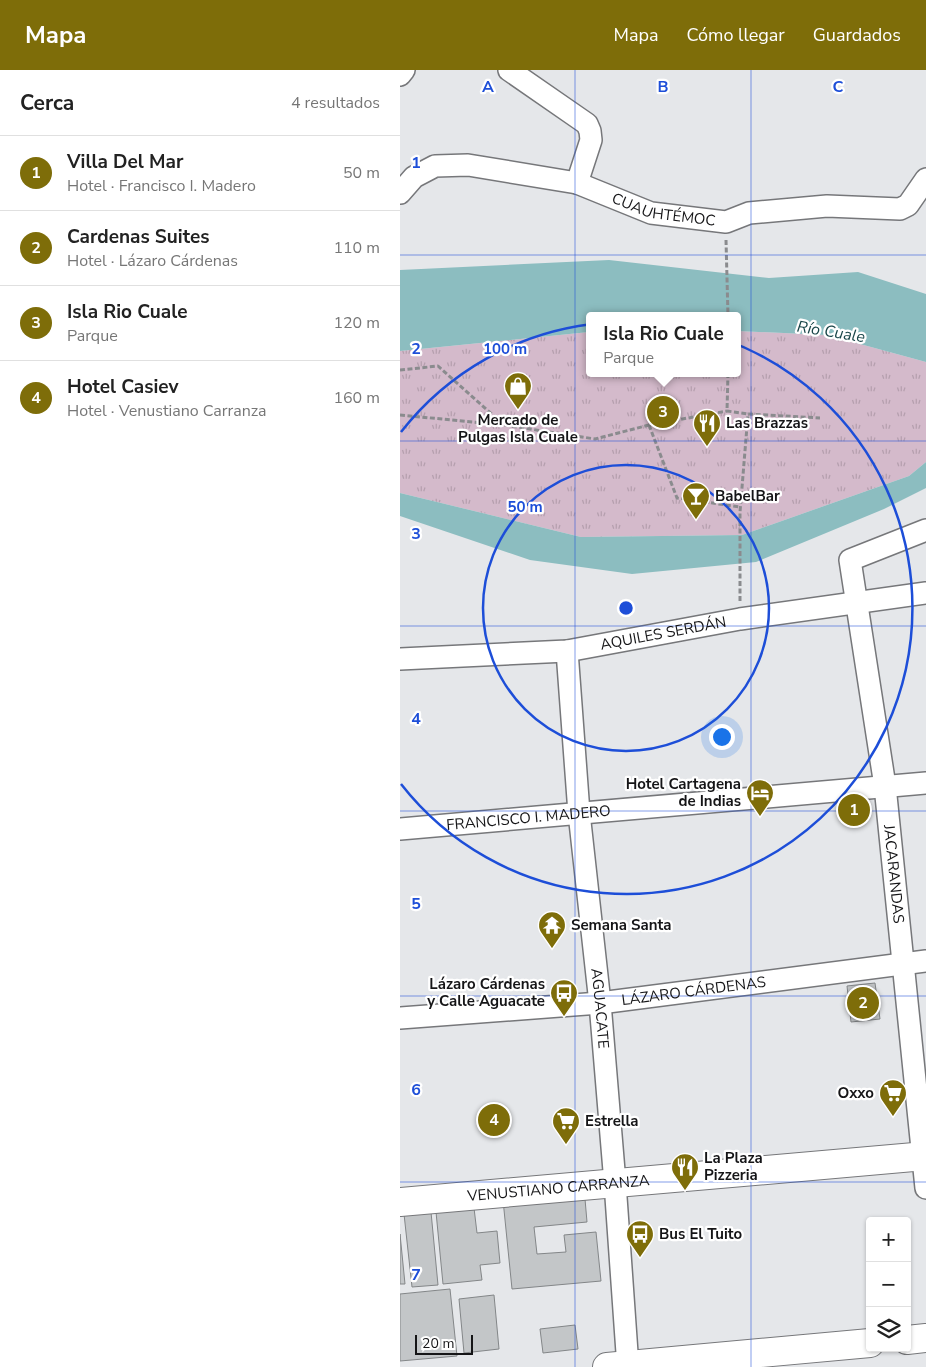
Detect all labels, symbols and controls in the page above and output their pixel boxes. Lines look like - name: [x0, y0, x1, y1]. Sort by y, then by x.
- text: Mapa: [25, 19, 87, 51]
- text: Mapa: [614, 23, 659, 47]
- text: Cómo llegar: [687, 23, 785, 47]
- text: Guardados: [813, 23, 901, 47]
- text: A: [482, 76, 494, 98]
- text: B: [657, 76, 669, 98]
- text: C: [833, 76, 844, 98]
- text: Cerca: [20, 89, 74, 117]
- text: 4 resultados: [291, 92, 380, 114]
- text: Villa Del Mar: [67, 149, 183, 175]
- text: 1: [411, 152, 421, 174]
- text: 1: [31, 162, 41, 184]
- text: 50 m: [343, 162, 380, 184]
- text: Hotel · Francisco I. Madero: [67, 175, 256, 197]
- street label: CUAUHTÉMOC: [609, 188, 717, 231]
- text: Cardenas Suites: [67, 224, 209, 250]
- text: 2: [31, 237, 41, 259]
- text: 110 m: [333, 237, 380, 259]
- text: Hotel · Lázaro Cárdenas: [67, 250, 238, 272]
- text: Isla Rio Cuale: [67, 299, 187, 325]
- text: 3: [31, 312, 41, 334]
- text: 120 m: [333, 312, 380, 334]
- popup: [586, 312, 741, 377]
- water label: Río Cuale: [795, 316, 867, 348]
- text: Isla Rio Cuale: [603, 321, 724, 347]
- text: Parque: [67, 325, 118, 347]
- text: 2: [411, 338, 421, 360]
- text: 100 m: [483, 339, 527, 359]
- text: Parque: [603, 347, 654, 369]
- shop icon: Mercado de Pulgas Isla Cuale: [503, 371, 533, 410]
- text: Hotel Casiev: [67, 374, 178, 400]
- text: 4: [31, 387, 41, 409]
- text: 160 m: [333, 387, 380, 409]
- pin: 3: [647, 393, 679, 431]
- text: Hotel · Venustiano Carranza: [67, 400, 267, 422]
- restaurant icon: Las Brazzas: [692, 408, 722, 447]
- place label: Mercado de Pulgas Isla Cuale: [458, 410, 578, 447]
- place label: Las Brazzas: [726, 413, 808, 433]
- bar icon: BabelBar: [681, 481, 711, 520]
- place label: BabelBar: [715, 486, 780, 506]
- text: 50 m: [507, 497, 543, 517]
- text: 3: [411, 523, 421, 545]
- centre of rings: [617, 599, 635, 617]
- street label: AQUILES SERDÁN: [598, 612, 728, 655]
- text: 4: [411, 708, 421, 730]
- your location: [709, 724, 735, 750]
- place label: Hotel Cartagena de Indias: [626, 774, 741, 811]
- hotel icon: Hotel Cartagena de Indias: [745, 778, 775, 817]
- pin: 1: [838, 791, 870, 829]
- street label: FRANCISCO I. MADERO: [446, 801, 611, 835]
- street label: JACARANDAS: [879, 823, 909, 925]
- text: 5: [411, 893, 421, 915]
- temple icon: Semana Santa: [537, 910, 567, 949]
- place label: Semana Santa: [571, 915, 671, 935]
- street label: AGUACATE: [586, 967, 614, 1049]
- street label: LÁZARO CÁRDENAS: [620, 972, 767, 1010]
- place label: Lázaro Cárdenas y Calle Aguacate: [426, 974, 545, 1011]
- bus stop icon: Lázaro Cárdenas y Calle Aguacate: [549, 978, 579, 1017]
- pin: 2: [847, 984, 879, 1022]
- supermarket icon: Oxxo: [878, 1078, 908, 1117]
- text: 6: [411, 1079, 421, 1101]
- place label: Oxxo: [837, 1083, 874, 1103]
- pin: 4: [478, 1101, 510, 1139]
- supermarket icon: Estrella: [551, 1106, 581, 1145]
- place label: Estrella: [585, 1111, 639, 1131]
- place label: La Plaza Pizzeria: [704, 1148, 763, 1185]
- restaurant icon: La Plaza Pizzeria: [670, 1152, 700, 1191]
- street label: VENUSTIANO CARRANZA: [465, 1170, 650, 1206]
- map controls: [866, 1217, 911, 1352]
- button: +: [866, 1217, 911, 1262]
- bus stop icon: Bus El Tuito: [625, 1219, 655, 1258]
- place label: Bus El Tuito: [659, 1224, 743, 1244]
- button: −: [866, 1262, 911, 1307]
- text: 7: [411, 1264, 421, 1286]
- button: layers: [866, 1307, 911, 1352]
- scale bar: [415, 1332, 472, 1355]
- text: 20 m: [422, 1334, 454, 1353]

